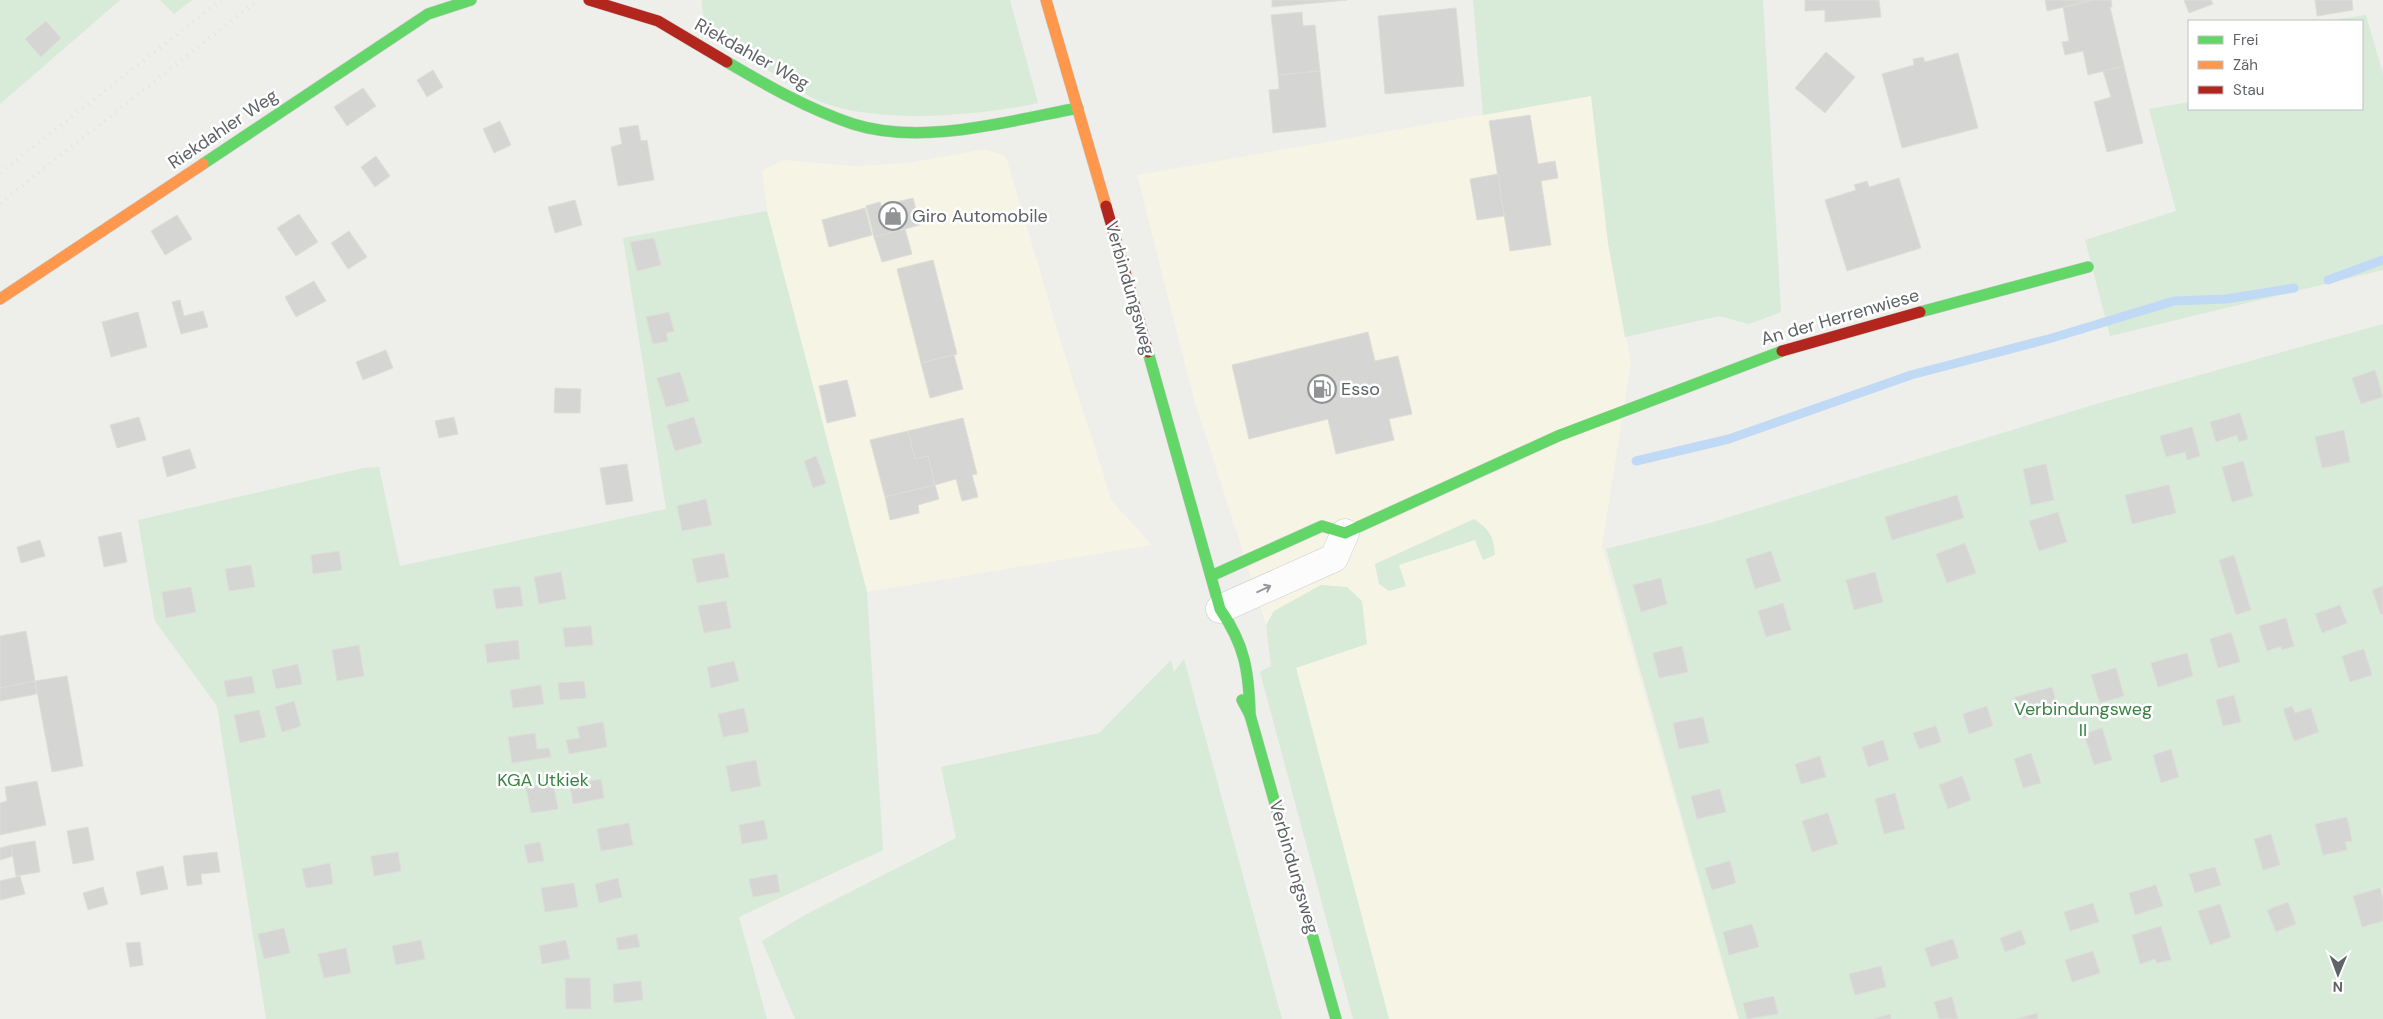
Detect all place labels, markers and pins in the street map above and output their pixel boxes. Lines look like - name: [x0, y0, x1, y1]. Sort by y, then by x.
- shop icon: Giro Automobile: [878, 201, 908, 231]
- place label: Giro Automobile: [912, 204, 1048, 228]
- fuel station icon: Esso: [1307, 374, 1337, 404]
- place label: Esso: [1341, 377, 1380, 401]

